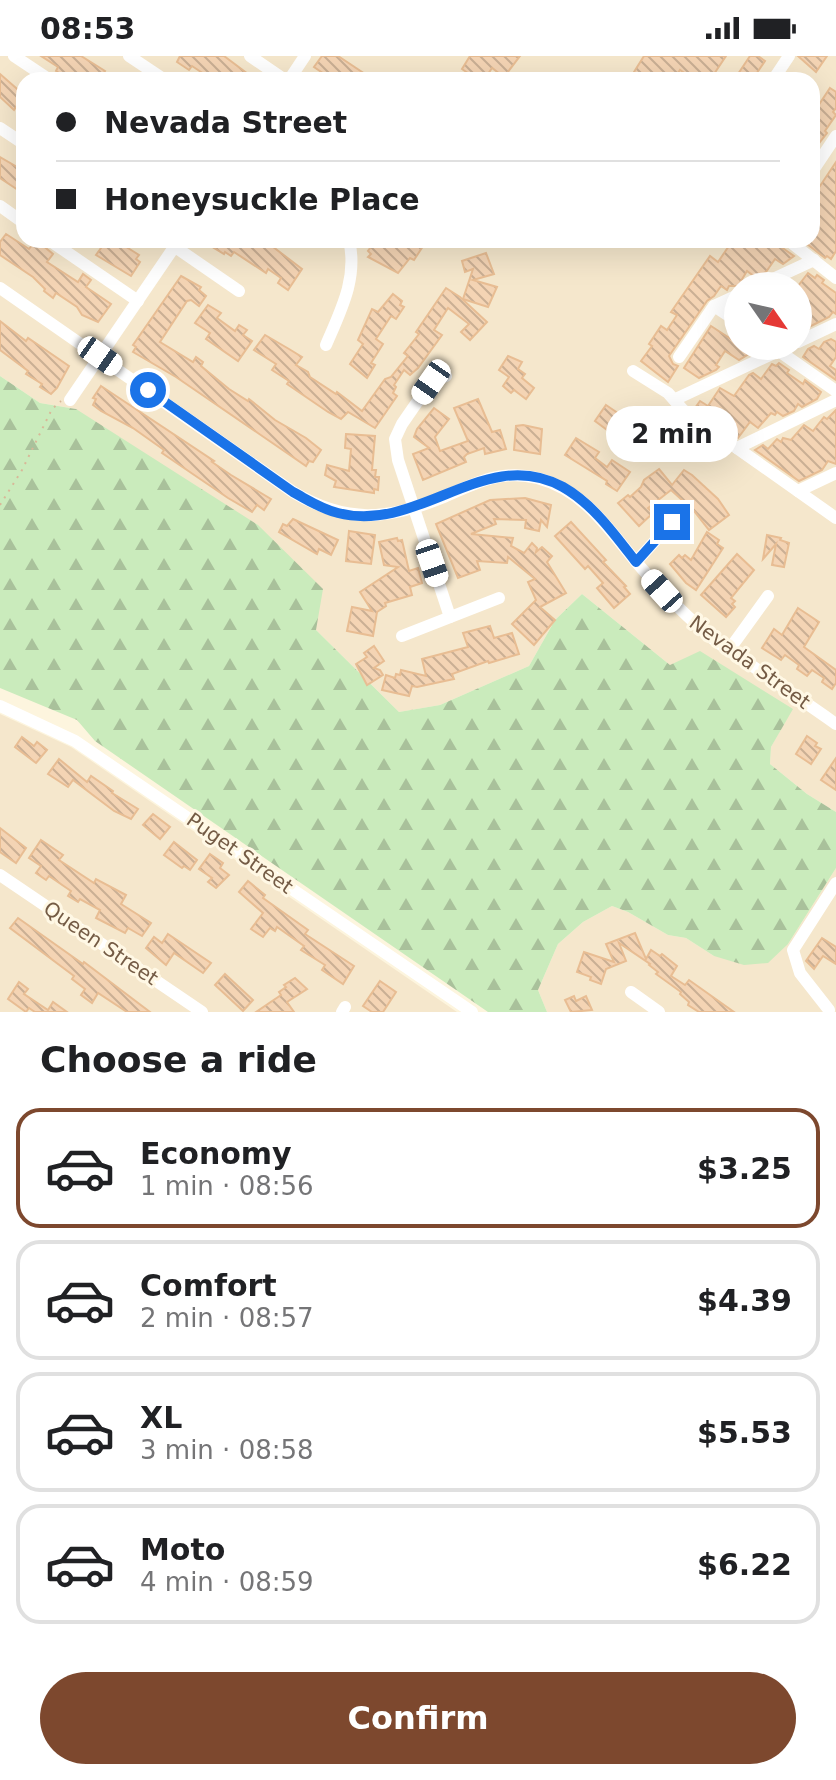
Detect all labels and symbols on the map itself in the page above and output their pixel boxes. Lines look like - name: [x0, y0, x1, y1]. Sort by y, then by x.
- north arrow: [724, 272, 812, 360]
- car: [73, 332, 127, 380]
- car: [407, 355, 455, 409]
- route start: [130, 372, 166, 408]
- callout: 2 min: [606, 406, 738, 462]
- route end: [654, 504, 690, 540]
- car: [413, 536, 451, 590]
- car: [637, 565, 687, 617]
- street label: Nevada Street: [685, 610, 815, 714]
- street label: Puget Street: [182, 808, 298, 899]
- street label: Queen Street: [39, 896, 163, 990]

